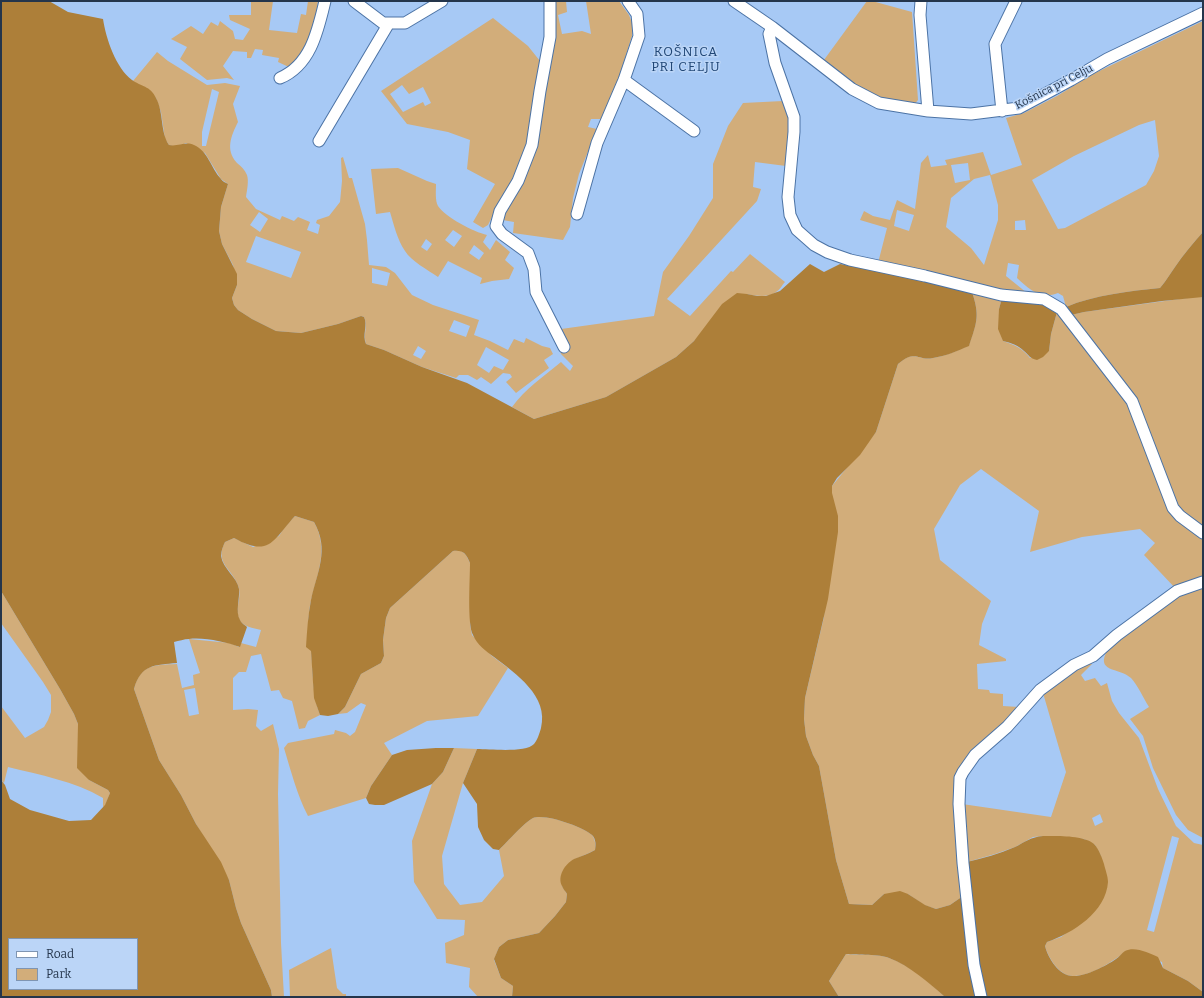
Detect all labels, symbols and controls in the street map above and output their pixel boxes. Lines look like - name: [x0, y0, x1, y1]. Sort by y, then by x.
- district label: KOŠNICA PRI CELJU: [651, 44, 721, 75]
- street label: Košnica pri Celju: [1013, 62, 1095, 112]
- legend: [8, 938, 138, 990]
- text: Road: [46, 947, 74, 961]
- text: Park: [46, 967, 71, 981]

